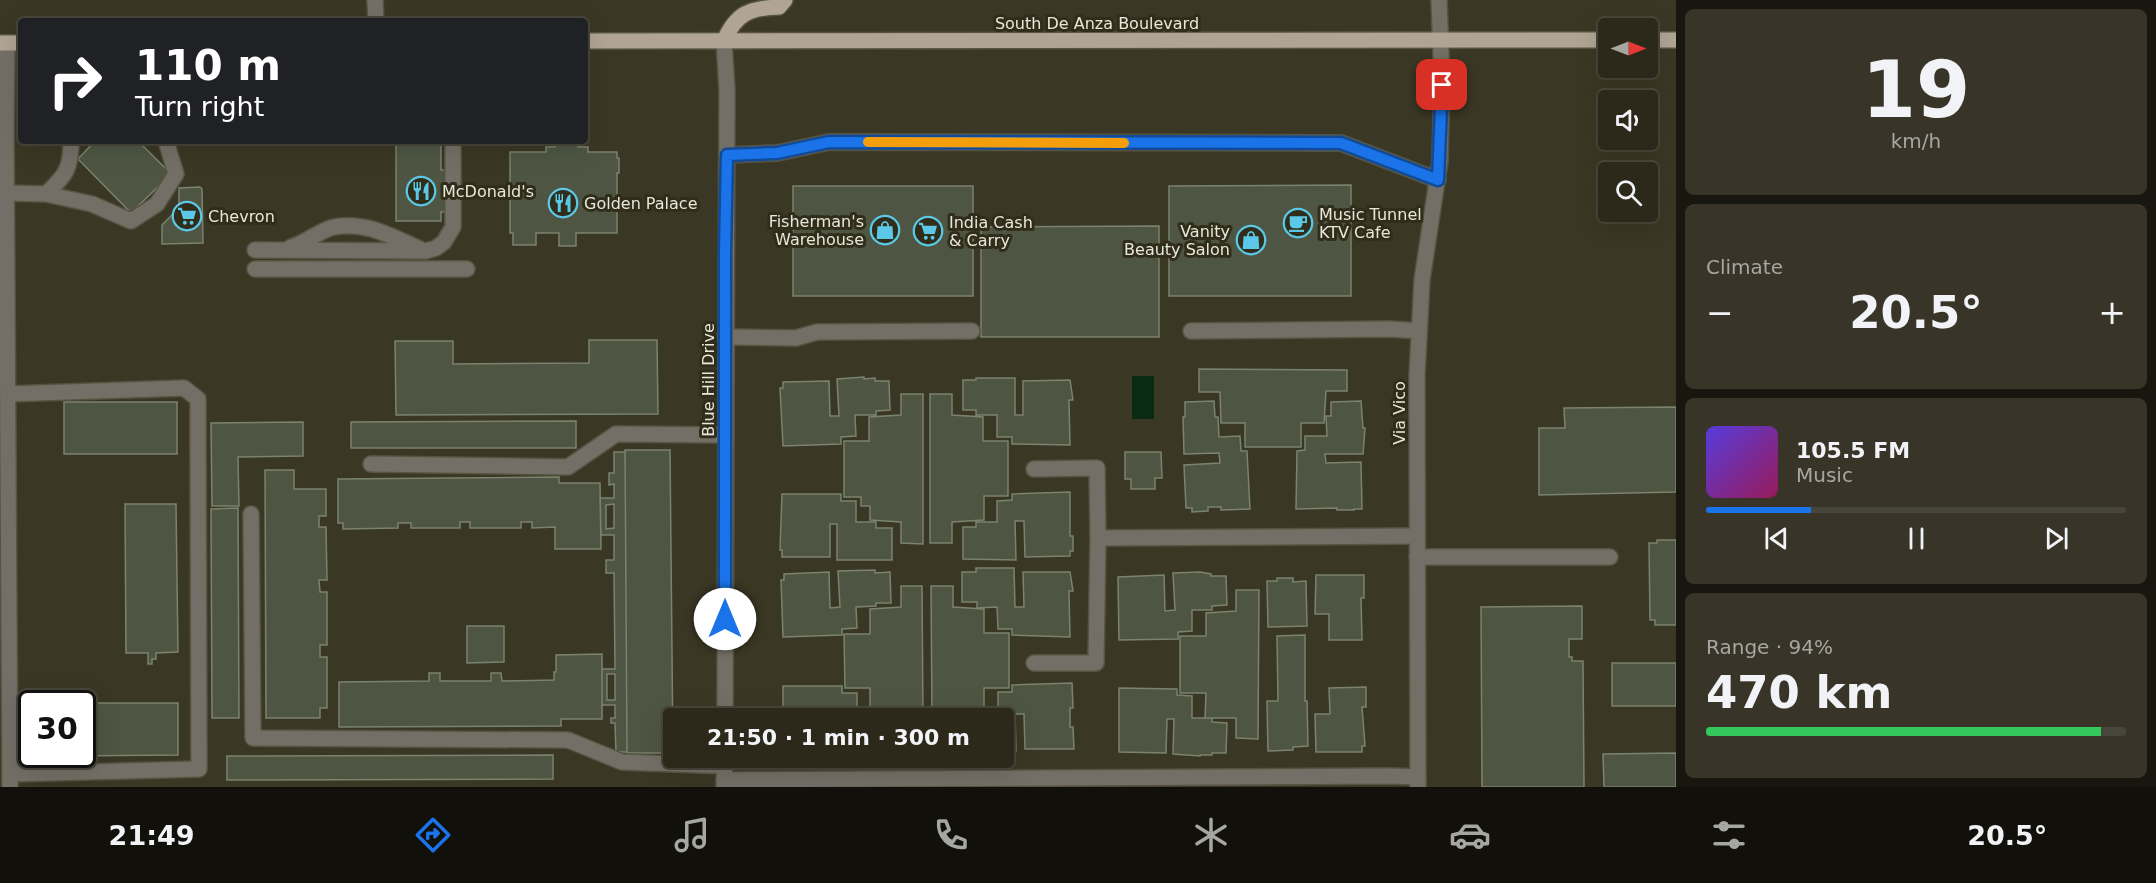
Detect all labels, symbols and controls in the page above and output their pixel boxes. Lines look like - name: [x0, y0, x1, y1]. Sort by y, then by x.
- street label: South De Anza Boulevard: [995, 14, 1199, 33]
- north arrow: [1598, 18, 1658, 78]
- map controls: [1598, 18, 1658, 222]
- text: 110 m: [135, 41, 281, 90]
- icon: right: [36, 42, 114, 120]
- text: 19: [1862, 45, 1970, 135]
- pin: [1416, 59, 1467, 110]
- icon: arrive: [1425, 68, 1458, 101]
- button: sound: [1598, 90, 1658, 150]
- text: Turn right: [135, 91, 264, 122]
- text: km/h: [1891, 129, 1941, 153]
- button: search: [1598, 162, 1658, 222]
- restaurant icon: McDonald's: [405, 175, 437, 207]
- place label: McDonald's: [442, 182, 534, 201]
- restaurant icon: Golden Palace: [547, 187, 579, 219]
- place label: Golden Palace: [584, 194, 697, 213]
- supermarket icon: Chevron: [171, 200, 203, 232]
- place label: Music Tunnel KTV Cafe: [1319, 205, 1422, 242]
- place label: Chevron: [208, 207, 275, 226]
- cafe icon: Music Tunnel KTV Cafe: [1282, 207, 1314, 239]
- place label: Fisherman's Warehouse: [769, 212, 864, 249]
- place label: India Cash & Carry: [949, 213, 1033, 250]
- shop icon: Fisherman's Warehouse: [869, 214, 901, 246]
- supermarket icon: India Cash & Carry: [912, 215, 944, 247]
- place label: Vanity Beauty Salon: [1124, 222, 1230, 259]
- shop icon: Vanity Beauty Salon: [1235, 224, 1267, 256]
- text: Climate: [1706, 255, 1783, 279]
- text: 20.5°: [1849, 286, 1983, 339]
- text: −: [1706, 293, 1734, 332]
- text: +: [2098, 293, 2126, 332]
- street label: Blue Hill Drive: [699, 323, 718, 437]
- street label: Via Vico: [1390, 381, 1409, 445]
- text: 105.5 FM: [1796, 438, 1910, 463]
- text: Music: [1796, 463, 1853, 487]
- icon: previous: [1760, 522, 1793, 555]
- icon: pause: [1900, 522, 1933, 555]
- icon: next: [2040, 522, 2073, 555]
- position arrow: [693, 587, 757, 651]
- text: Range · 94%: [1706, 635, 1833, 659]
- text: 470 km: [1706, 666, 1892, 719]
- speed limit sign: 30: [18, 690, 96, 768]
- text: 21:50 · 1 min · 300 m: [707, 725, 970, 750]
- icon: directions: [412, 814, 454, 856]
- icon: music: [671, 814, 713, 856]
- icon: phone: [930, 814, 972, 856]
- icon: climate: [1190, 814, 1232, 856]
- icon: car: [1449, 814, 1491, 856]
- icon: filters: [1708, 814, 1750, 856]
- text: 21:49: [109, 820, 195, 851]
- text: 20.5°: [1967, 820, 2047, 851]

